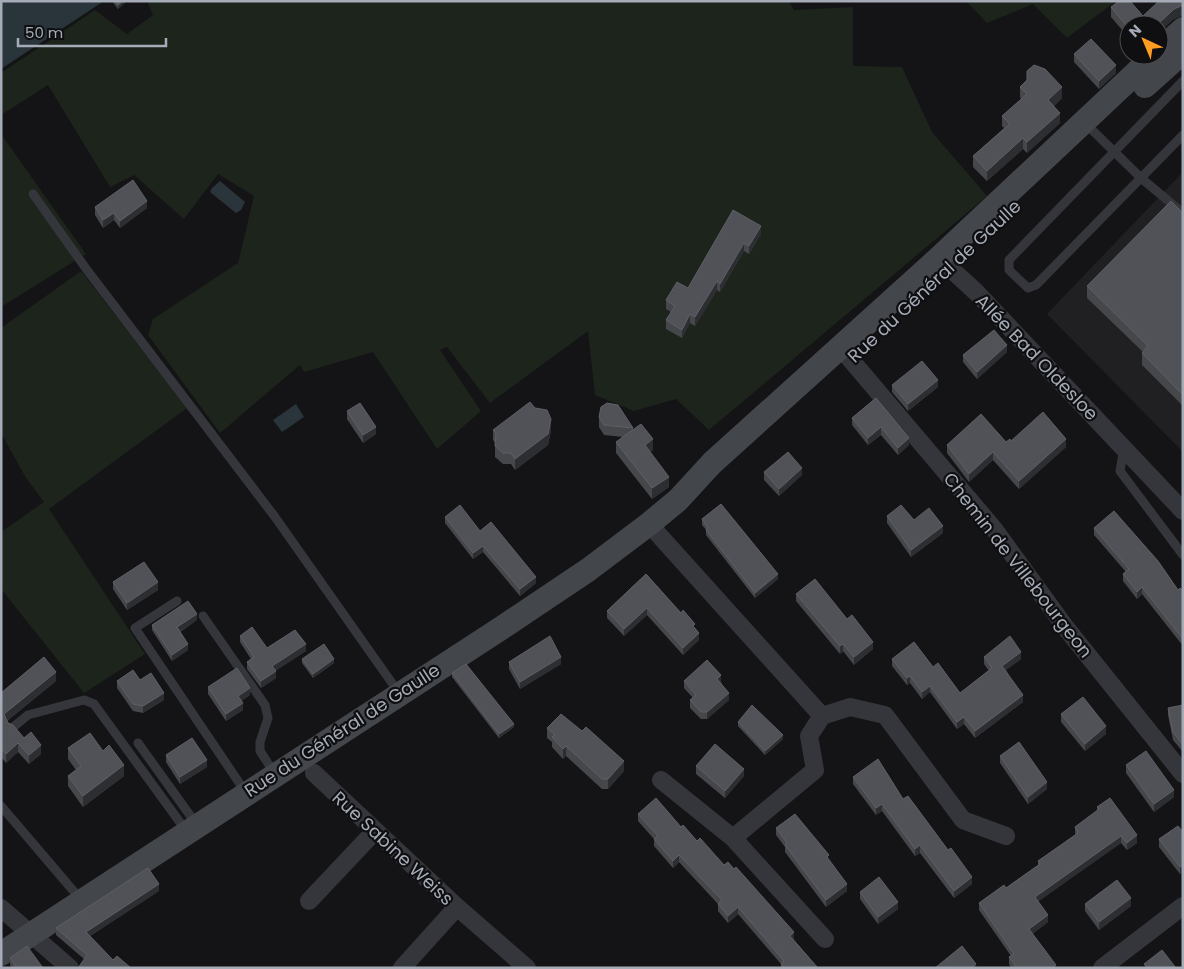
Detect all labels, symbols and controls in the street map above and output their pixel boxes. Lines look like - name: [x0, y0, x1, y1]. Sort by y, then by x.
- scale bar: [18, 15, 165, 47]
- north arrow: [1119, 15, 1169, 65]
- text: N: [1124, 20, 1146, 41]
- text: 50 m: [25, 22, 63, 43]
- street label: Rue du Général de Gaulle: [842, 194, 1026, 368]
- street label: Allée Bad Oldesloe: [970, 288, 1104, 426]
- street label: Chemin de Villebourgeon: [938, 467, 1098, 663]
- street label: Rue du Général de Gaulle: [239, 657, 445, 803]
- street label: Rue Sabine Weiss: [327, 785, 459, 911]

